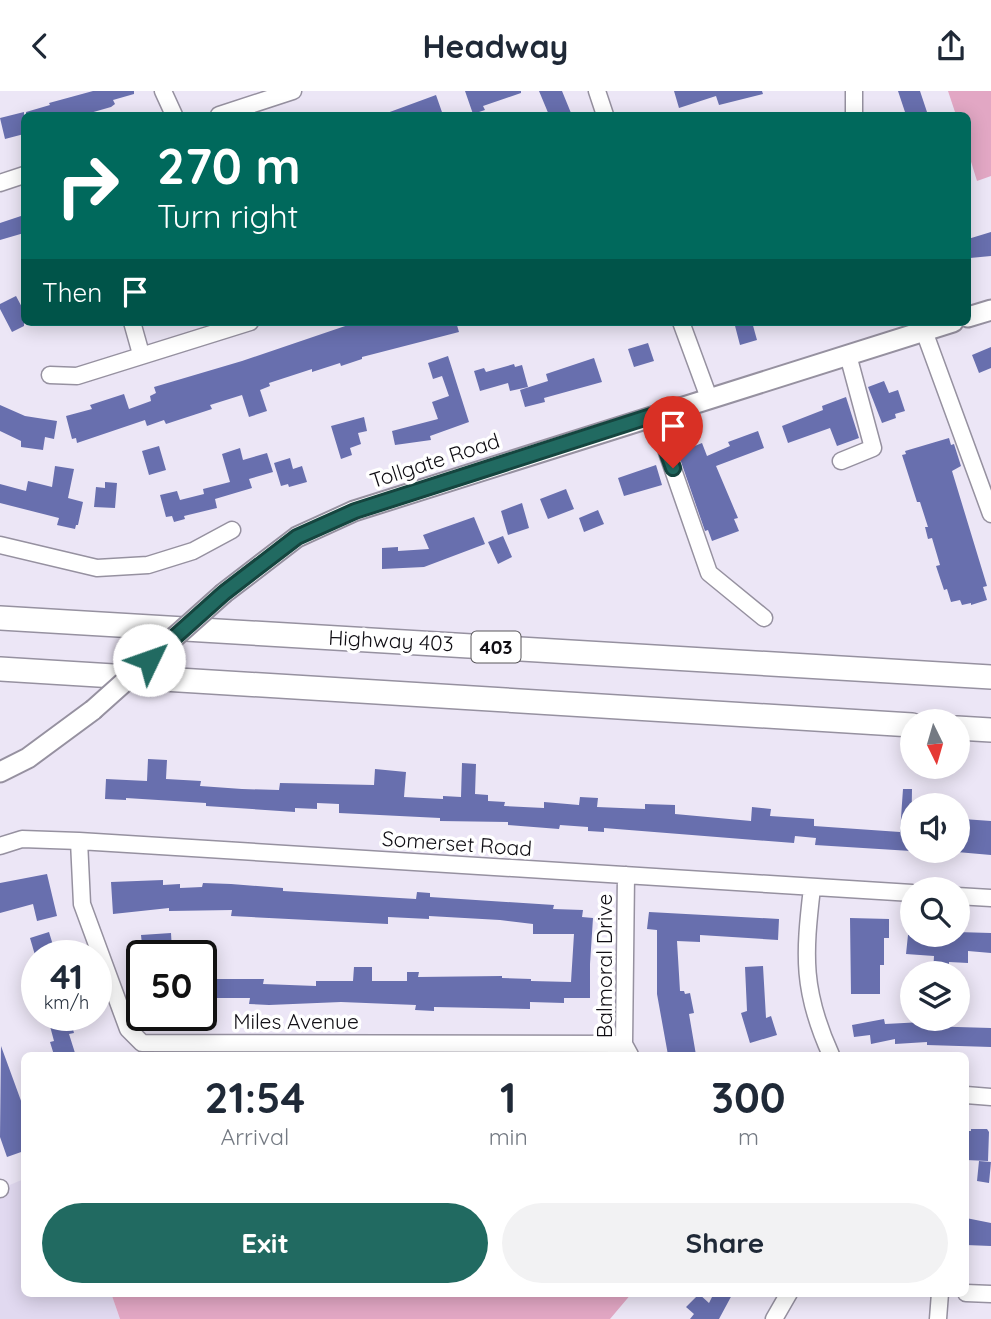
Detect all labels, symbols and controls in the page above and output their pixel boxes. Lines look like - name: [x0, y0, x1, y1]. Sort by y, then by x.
- text: Headway: [423, 26, 568, 66]
- icon: back: [21, 27, 59, 65]
- icon: share: [932, 27, 970, 65]
- text: 270 m: [157, 135, 301, 196]
- icon: right: [42, 140, 133, 231]
- text: Turn right: [157, 196, 298, 236]
- icon: arrive: [116, 273, 154, 311]
- text: Then: [42, 276, 102, 309]
- pin: [643, 396, 703, 468]
- icon: arrive: [654, 407, 692, 445]
- street label: Tollgate Road: [367, 427, 503, 493]
- position arrow: [112, 623, 186, 697]
- street label: Highway 403: [328, 624, 454, 656]
- road number: 403: [472, 631, 520, 663]
- north arrow: [900, 709, 970, 779]
- map controls: [900, 709, 970, 1031]
- button: sound: [900, 793, 970, 863]
- street label: Somerset Road: [381, 825, 533, 861]
- button: search: [900, 877, 970, 947]
- street label: Balmoral Drive: [591, 894, 617, 1038]
- speed limit sign: 50: [126, 940, 217, 1031]
- text: 41: [50, 954, 83, 998]
- button: layers: [900, 961, 970, 1031]
- text: km/h: [44, 991, 89, 1014]
- street label: Miles Avenue: [233, 1008, 359, 1034]
- text: 21:54: [205, 1071, 305, 1124]
- text: 1: [500, 1071, 516, 1124]
- text: 300: [711, 1071, 785, 1124]
- text: Arrival: [220, 1122, 289, 1151]
- text: min: [489, 1122, 528, 1151]
- text: m: [738, 1122, 759, 1151]
- button: Exit: [42, 1203, 488, 1283]
- button: Share: [502, 1203, 948, 1283]

